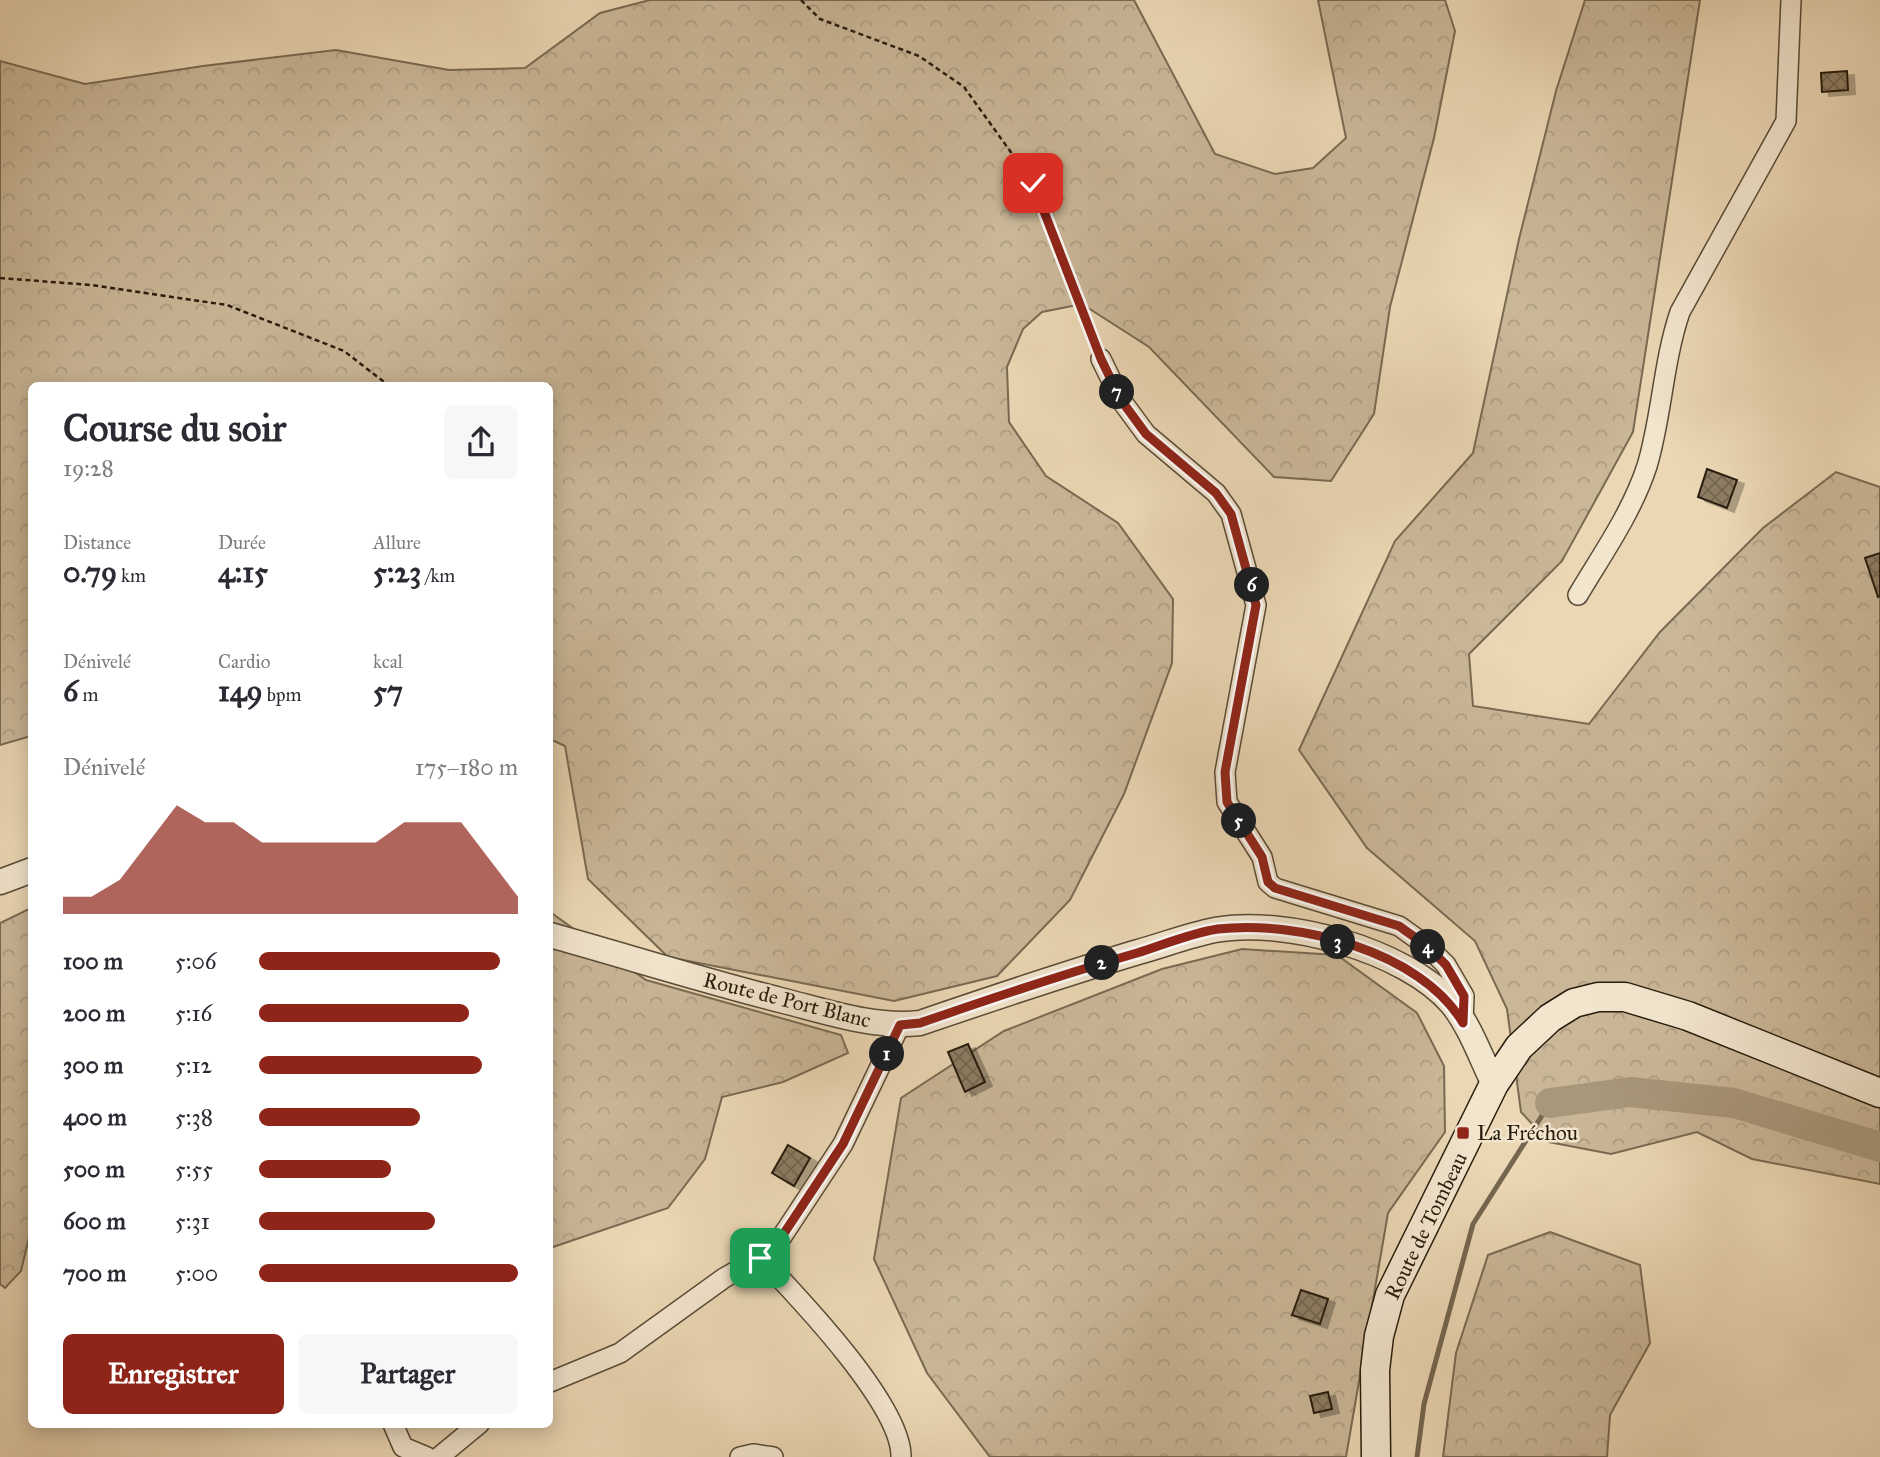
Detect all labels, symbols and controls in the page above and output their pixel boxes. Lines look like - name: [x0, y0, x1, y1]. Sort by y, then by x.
- pin: [1003, 153, 1063, 213]
- icon: check: [1014, 164, 1052, 202]
- pin: 7: [1100, 374, 1134, 410]
- text: 7: [1111, 380, 1122, 403]
- text: Course du soir: [63, 405, 286, 451]
- button: share: [444, 405, 518, 479]
- text: 19:28: [63, 454, 114, 482]
- text: Distance: [63, 531, 131, 554]
- text: Durée: [218, 531, 266, 554]
- text: Allure: [373, 531, 421, 554]
- text: 0.79: [63, 554, 117, 590]
- text: 4:15: [218, 554, 268, 590]
- text: 5:23: [373, 554, 421, 590]
- text: km: [117, 564, 146, 587]
- text: /km: [421, 564, 455, 587]
- pin: 6: [1234, 568, 1270, 602]
- text: 6: [1247, 573, 1256, 596]
- text: Dénivelé: [63, 650, 131, 673]
- text: Cardio: [218, 650, 270, 673]
- text: kcal: [373, 650, 403, 673]
- text: 6: [63, 673, 78, 709]
- text: 149: [218, 673, 263, 709]
- text: 57: [373, 673, 403, 709]
- text: m: [78, 683, 98, 706]
- text: bpm: [263, 683, 301, 706]
- text: Dénivelé: [63, 753, 145, 781]
- text: 175–180 m: [415, 753, 518, 781]
- pin: 5: [1222, 804, 1256, 838]
- text: 5: [1234, 809, 1243, 832]
- pin: 3: [1320, 925, 1356, 960]
- text: 3: [1334, 930, 1341, 953]
- pin: 4: [1410, 930, 1446, 964]
- text: 4: [1422, 935, 1433, 958]
- pin: 2: [1084, 946, 1120, 981]
- text: 100 m: [63, 947, 123, 975]
- text: 5:06: [175, 947, 217, 975]
- text: 2: [1097, 951, 1106, 974]
- street label: Route de Port Blanc: [701, 967, 874, 1033]
- text: 200 m: [63, 999, 125, 1027]
- text: 5:16: [175, 999, 212, 1027]
- pin: 1: [870, 1036, 904, 1072]
- text: 1: [883, 1042, 890, 1065]
- text: 300 m: [63, 1051, 123, 1079]
- text: 5:12: [175, 1051, 212, 1079]
- text: 400 m: [63, 1103, 127, 1131]
- text: 5:38: [175, 1103, 213, 1131]
- place label: La Fréchou: [1477, 1120, 1578, 1146]
- marker: La Fréchou: [1455, 1125, 1471, 1141]
- street label: Route de Tombeau: [1379, 1148, 1473, 1304]
- text: 500 m: [63, 1155, 125, 1183]
- text: 5:55: [175, 1155, 213, 1183]
- text: 600 m: [63, 1207, 126, 1235]
- text: 5:31: [175, 1207, 210, 1235]
- pin: [730, 1228, 790, 1288]
- icon: arrive: [741, 1239, 779, 1277]
- text: 700 m: [63, 1259, 126, 1287]
- text: 5:00: [175, 1259, 218, 1287]
- button: Enregistrer: [63, 1334, 284, 1414]
- button: Partager: [298, 1334, 518, 1414]

